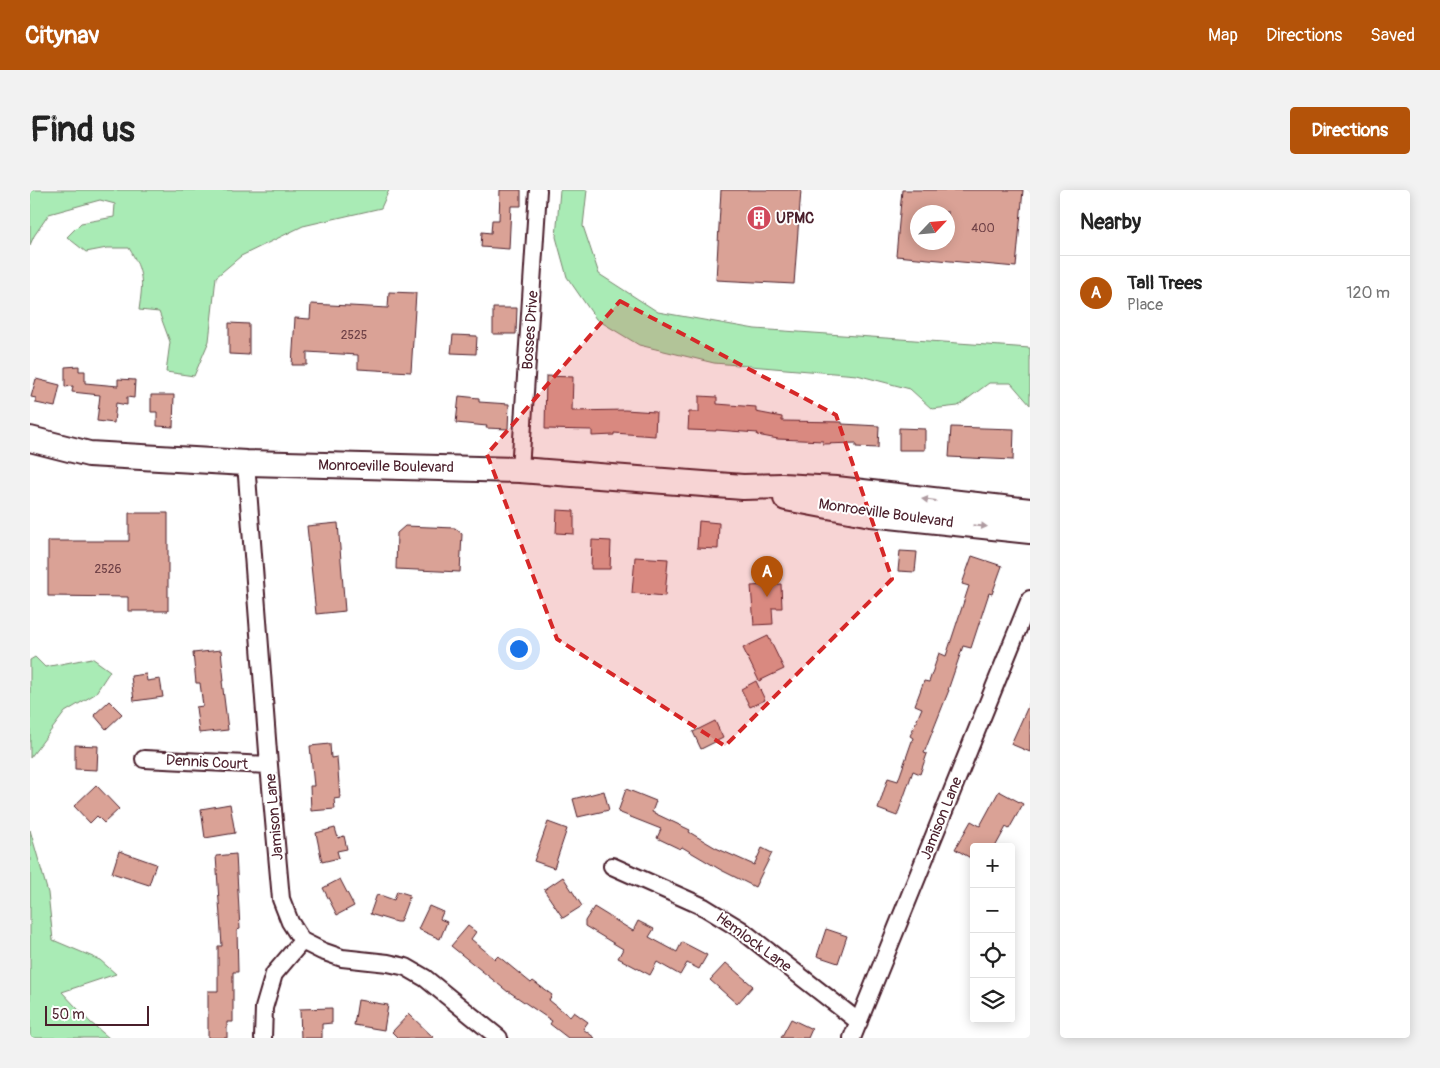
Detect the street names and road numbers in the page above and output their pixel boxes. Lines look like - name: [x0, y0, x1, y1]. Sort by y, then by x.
- street label: Bosses Drive: [518, 289, 543, 370]
- street label: Monroeville Boulevard: [318, 456, 454, 477]
- street label: Monroeville Boulevard: [817, 495, 955, 532]
- street label: Dennis Court: [165, 751, 250, 774]
- street label: Jamison Lane: [261, 772, 288, 861]
- street label: Jamison Lane: [916, 774, 967, 862]
- street label: Hemlock Lane: [712, 909, 796, 977]

